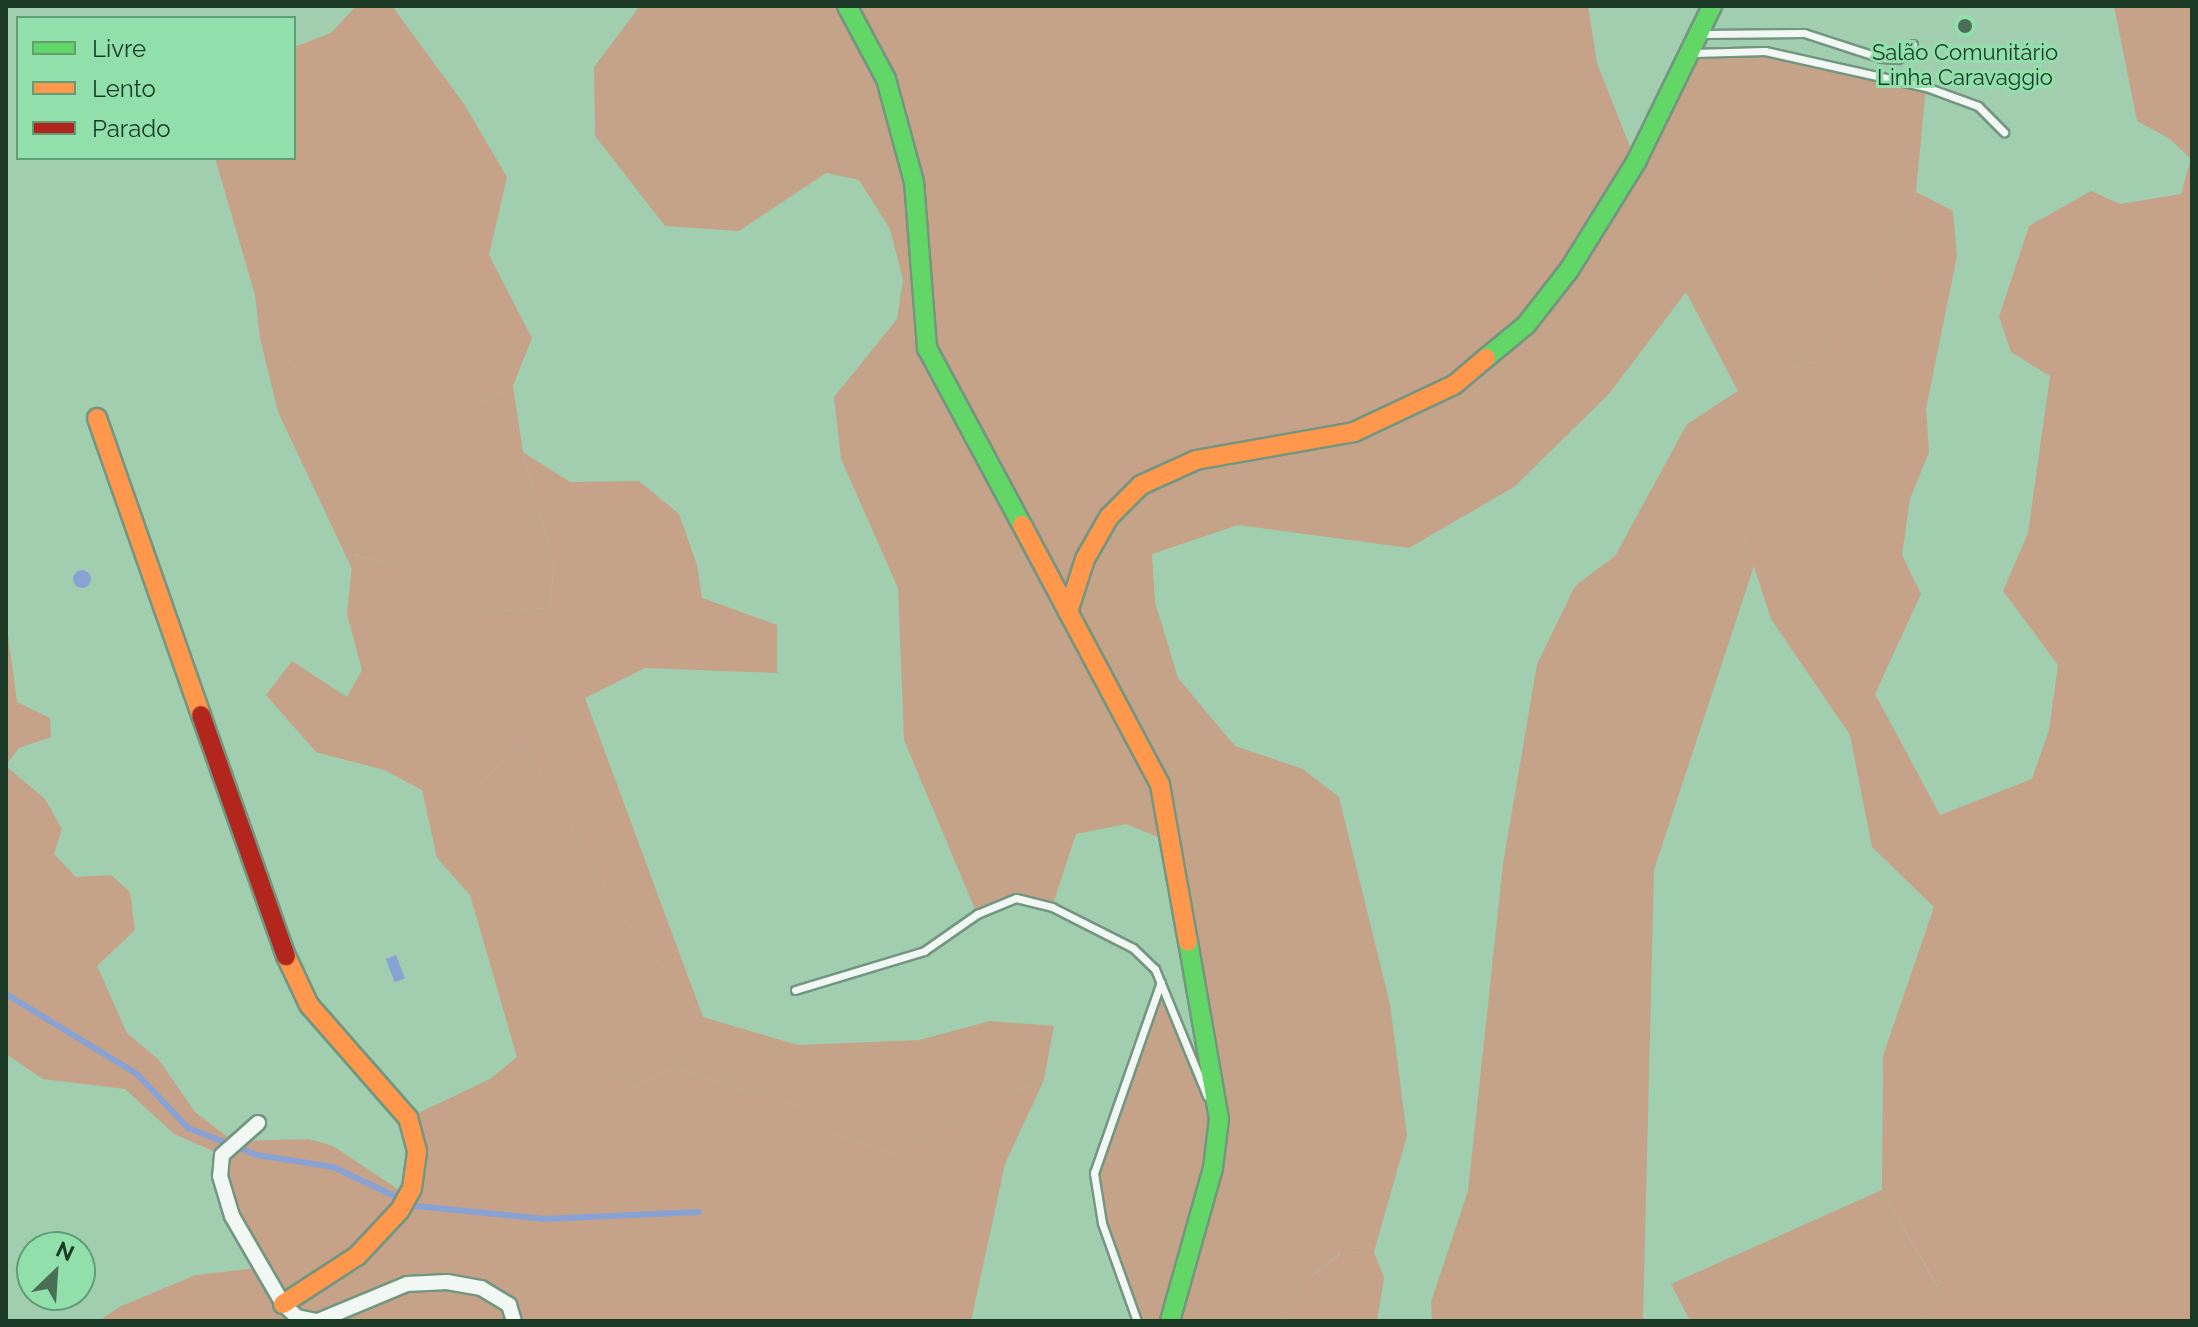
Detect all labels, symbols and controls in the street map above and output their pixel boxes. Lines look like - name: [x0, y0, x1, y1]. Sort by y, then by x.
- legend: [16, 16, 296, 160]
- marker: Salão Comunitário Linha Caravaggio: [1956, 17, 1974, 35]
- text: Livre: [92, 34, 146, 63]
- place label: Salão Comunitário Linha Caravaggio: [1872, 39, 2058, 90]
- text: Lento: [92, 74, 156, 103]
- text: Parado: [92, 114, 171, 143]
- north arrow: [16, 1231, 96, 1311]
- text: N: [52, 1236, 78, 1266]

